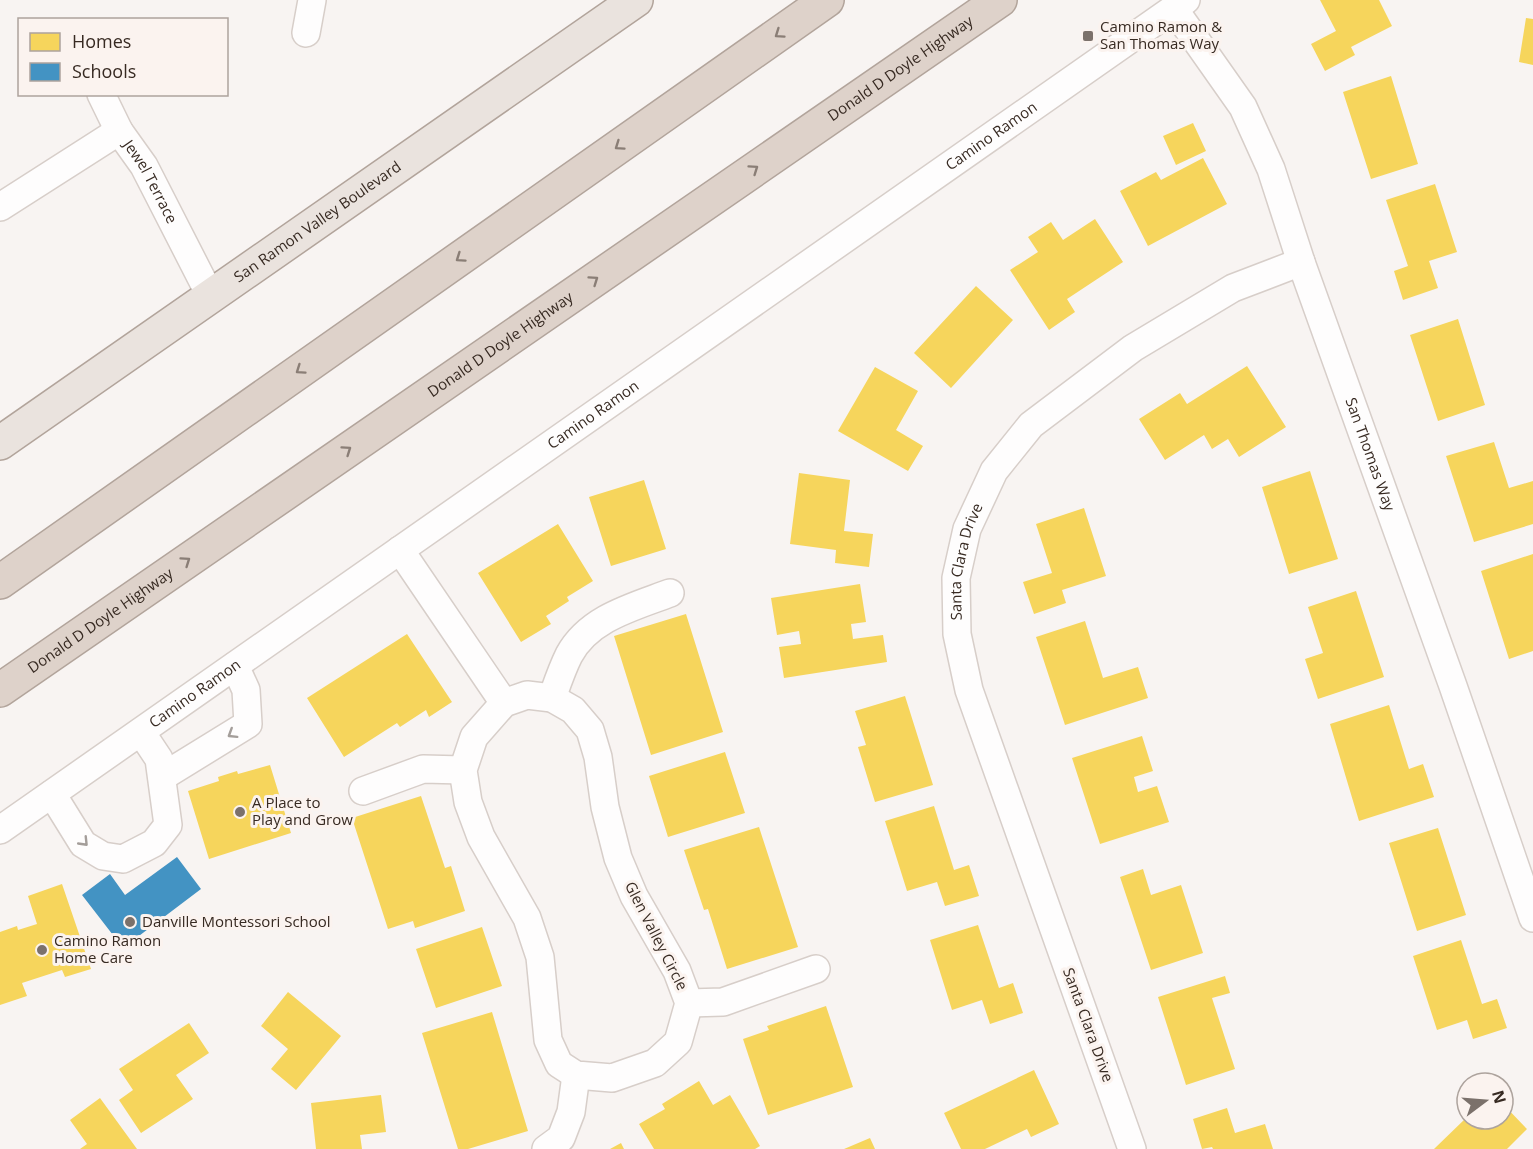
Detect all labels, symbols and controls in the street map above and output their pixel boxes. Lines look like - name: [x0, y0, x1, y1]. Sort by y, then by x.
- street label: Donald D Doyle Highway: [823, 10, 977, 125]
- place label: Camino Ramon & San Thomas Way: [1100, 16, 1222, 53]
- legend: [18, 18, 228, 96]
- one-way arrow: [774, 27, 785, 38]
- text: Homes: [72, 29, 131, 53]
- marker: Camino Ramon & San Thomas Way: [1081, 29, 1095, 43]
- text: Schools: [72, 59, 136, 83]
- street label: Camino Ramon: [941, 96, 1040, 174]
- street label: Jewel Terrace: [118, 134, 183, 227]
- one-way arrow: [615, 139, 626, 150]
- street label: San Ramon Valley Boulevard: [229, 156, 405, 286]
- one-way arrow: [748, 165, 759, 176]
- one-way arrow: [455, 251, 466, 262]
- one-way arrow: [587, 276, 598, 287]
- street label: Donald D Doyle Highway: [423, 286, 577, 401]
- one-way arrow: [296, 363, 307, 374]
- street label: Camino Ramon: [543, 375, 642, 453]
- street label: San Thomas Way: [1341, 395, 1401, 514]
- one-way arrow: [340, 446, 351, 457]
- street label: Santa Clara Drive: [945, 499, 987, 621]
- one-way arrow: [180, 557, 191, 568]
- street label: Donald D Doyle Highway: [23, 562, 177, 677]
- street label: Camino Ramon: [145, 654, 244, 732]
- one-way arrow: [228, 726, 238, 738]
- place label: A Place to Play and Grow: [252, 792, 353, 829]
- marker: A Place to Play and Grow: [233, 805, 247, 819]
- one-way arrow: [77, 835, 88, 846]
- street label: Glen Valley Circle: [621, 878, 693, 993]
- place label: Danville Montessori School: [142, 911, 331, 931]
- marker: Danville Montessori School: [123, 915, 137, 929]
- place label: Camino Ramon Home Care: [54, 930, 161, 967]
- marker: Camino Ramon Home Care: [35, 943, 49, 957]
- street label: Santa Clara Drive: [1059, 965, 1119, 1084]
- north arrow: [1455, 1071, 1515, 1131]
- text: N: [1487, 1088, 1512, 1106]

